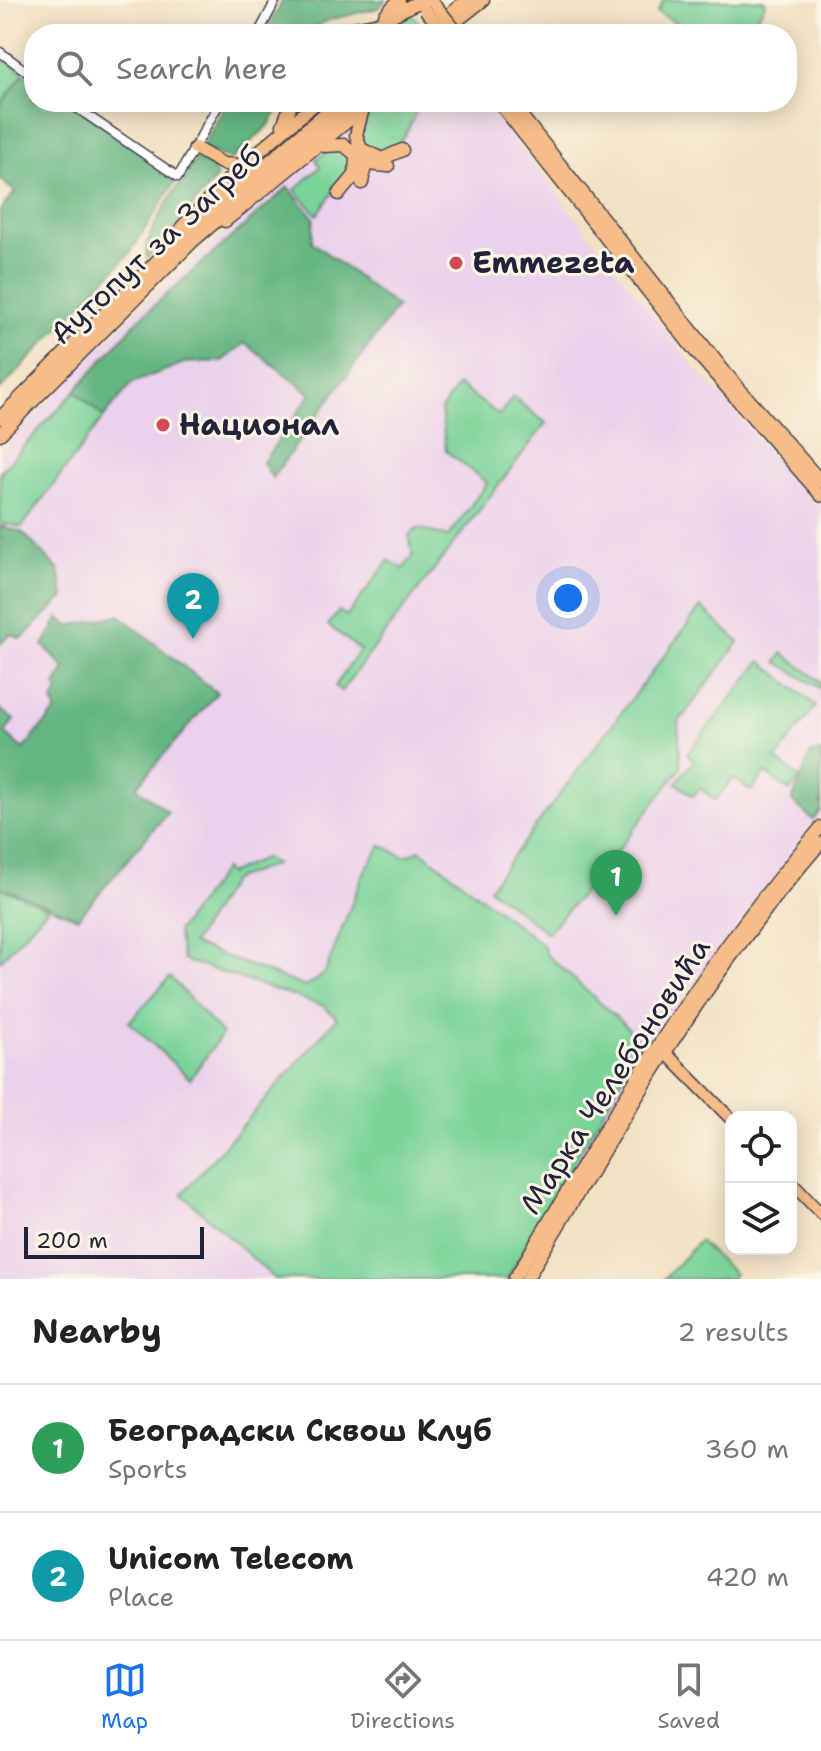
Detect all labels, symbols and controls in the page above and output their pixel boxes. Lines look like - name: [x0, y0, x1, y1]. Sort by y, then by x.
- search box: [24, 24, 797, 112]
- icon: search: [52, 46, 96, 90]
- text: Search here: [116, 48, 287, 89]
- street label: Аутопут за Загреб: [41, 136, 270, 354]
- place label: Emmezeta: [472, 242, 635, 283]
- marker: Emmezeta: [447, 254, 465, 272]
- place label: Национал: [179, 404, 339, 445]
- marker: Национал: [154, 416, 172, 434]
- pin: 2: [167, 573, 219, 639]
- your location: [548, 578, 588, 618]
- pin: 1: [590, 850, 642, 916]
- street label: Марка Челебоновића: [510, 929, 720, 1222]
- map controls: [725, 1111, 797, 1255]
- button: locate: [725, 1111, 797, 1183]
- button: layers: [725, 1183, 797, 1255]
- scale bar: [24, 1223, 204, 1259]
- text: 200 m: [36, 1226, 108, 1255]
- text: Nearby: [32, 1308, 162, 1354]
- text: 2 results: [677, 1314, 789, 1349]
- text: Београдски Сквош Клуб: [108, 1410, 492, 1451]
- text: 1: [52, 1431, 64, 1466]
- text: 360 m: [704, 1431, 789, 1466]
- text: Sports: [108, 1451, 188, 1486]
- text: Unicom Telecom: [108, 1538, 354, 1579]
- text: 2: [49, 1559, 67, 1594]
- text: 420 m: [706, 1559, 789, 1594]
- text: Place: [108, 1579, 174, 1614]
- tab: Map: [101, 1658, 148, 1735]
- tab: Directions: [350, 1658, 455, 1735]
- tab: Saved: [657, 1658, 720, 1735]

